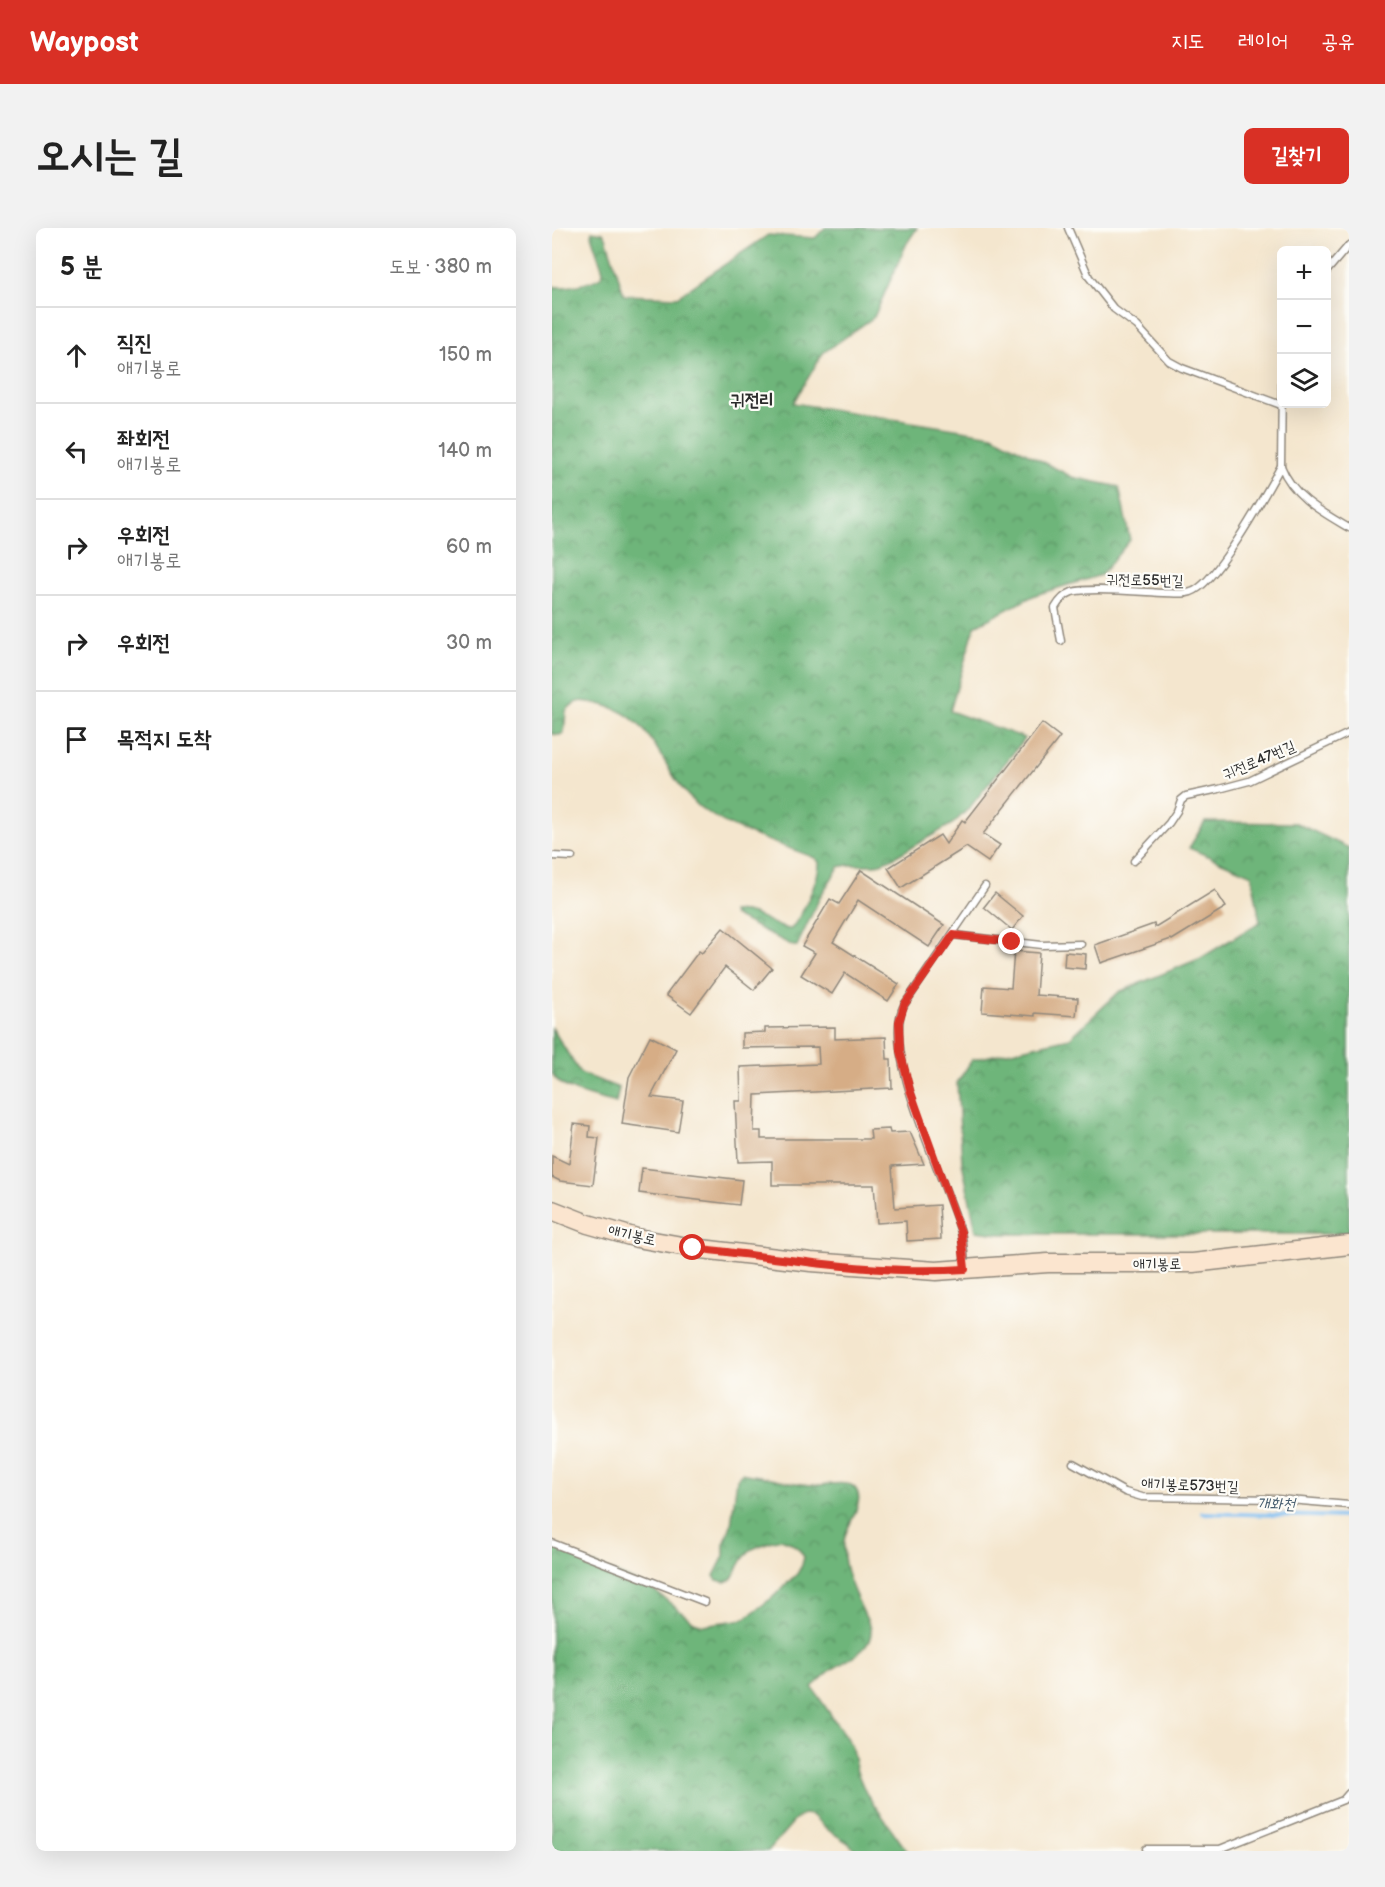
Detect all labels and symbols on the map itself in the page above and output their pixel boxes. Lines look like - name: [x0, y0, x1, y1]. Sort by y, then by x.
- district label: 귀전리: [730, 390, 774, 411]
- street label: 귀전로55번길: [1106, 570, 1184, 591]
- street label: 귀전로47번길: [1220, 737, 1298, 784]
- route end: [998, 928, 1024, 954]
- street label: 애기봉로: [606, 1221, 658, 1250]
- route start: [679, 1234, 705, 1260]
- street label: 애기봉로: [1133, 1255, 1181, 1274]
- street label: 애기봉로573번길: [1141, 1474, 1239, 1497]
- water label: 개화천: [1256, 1495, 1298, 1514]

